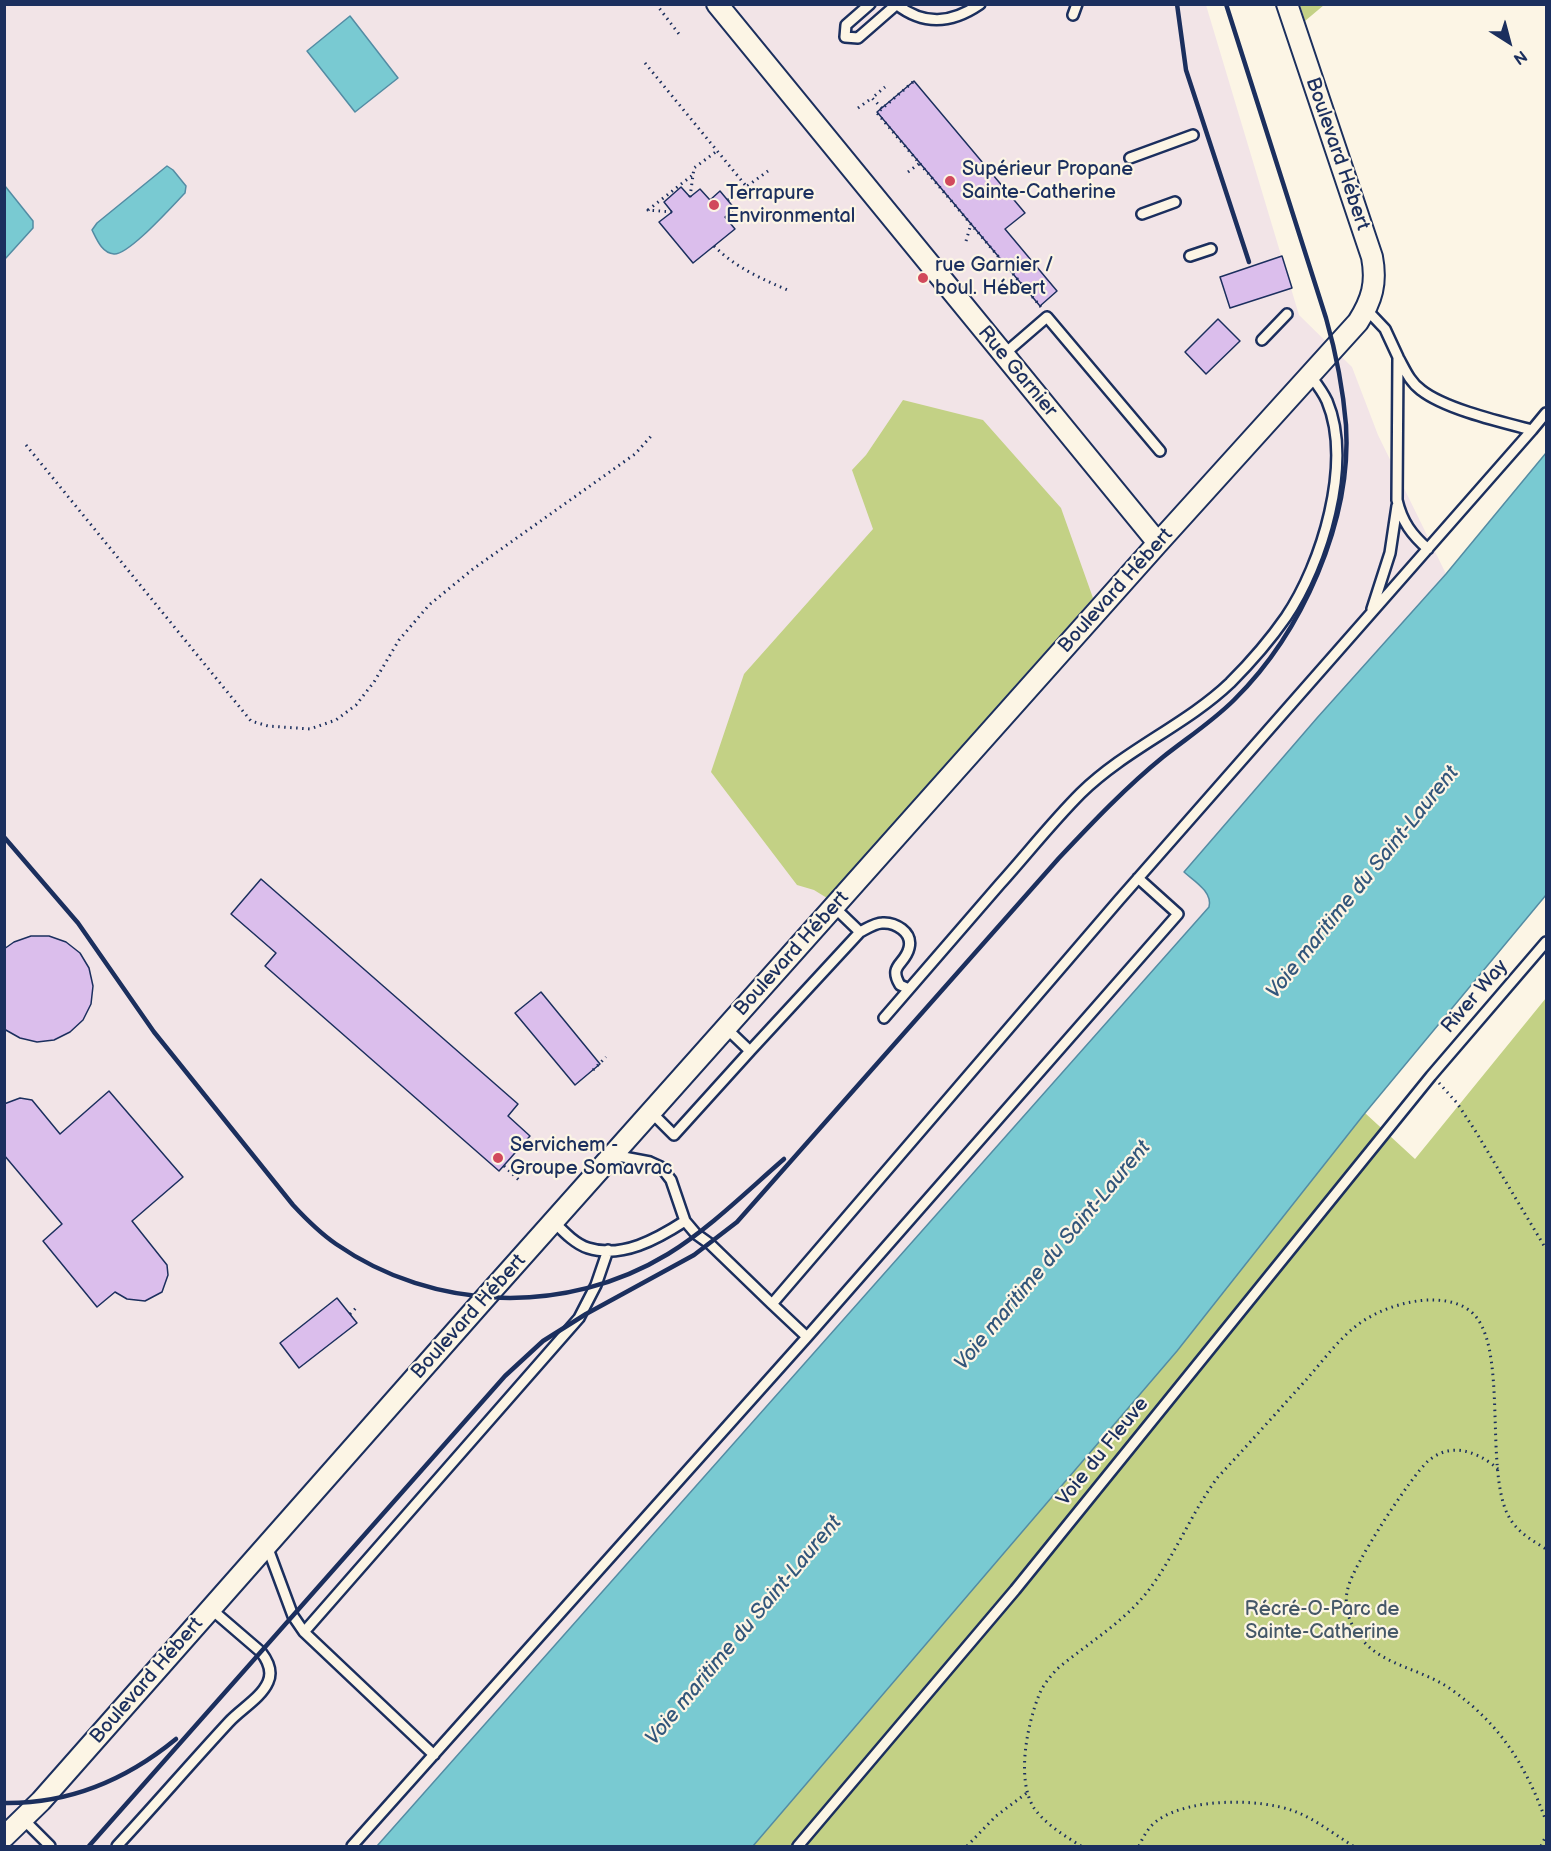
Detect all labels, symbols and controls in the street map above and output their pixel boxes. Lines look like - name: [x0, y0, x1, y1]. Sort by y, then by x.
- north arrow: [1479, 12, 1539, 72]
- text: N: [1509, 46, 1530, 68]
- street label: Boulevard Hébert: [1300, 75, 1374, 233]
- place label: Supérieur Propane Sainte-Catherine: [962, 158, 1133, 205]
- marker: Supérieur Propane Sainte-Catherine: [943, 174, 957, 188]
- place label: Terrapure Environmental: [726, 182, 855, 229]
- marker: Terrapure Environmental: [707, 198, 721, 212]
- place label: rue Garnier / boul. Hébert: [935, 254, 1054, 301]
- marker: rue Garnier / boul. Hébert: [916, 271, 930, 285]
- street label: Rue Garnier: [972, 322, 1062, 422]
- street label: Boulevard Hébert: [1054, 524, 1178, 658]
- water label: Voie maritime du Saint-Laurent: [1261, 762, 1465, 1004]
- street label: Boulevard Hébert: [730, 887, 854, 1021]
- street label: River Way: [1437, 955, 1513, 1039]
- place label: Servichem - Groupe Somavrac: [510, 1134, 673, 1181]
- water label: Voie maritime du Saint-Laurent: [950, 1136, 1156, 1376]
- marker: Servichem - Groupe Somavrac: [491, 1151, 505, 1165]
- street label: Boulevard Hébert: [407, 1250, 531, 1384]
- street label: Voie du Fleuve: [1052, 1393, 1154, 1511]
- water label: Voie maritime du Saint-Laurent: [641, 1511, 847, 1751]
- park label: Récré-O-Parc de Sainte-Catherine: [1245, 1598, 1399, 1645]
- street label: Boulevard Hébert: [86, 1613, 208, 1749]

